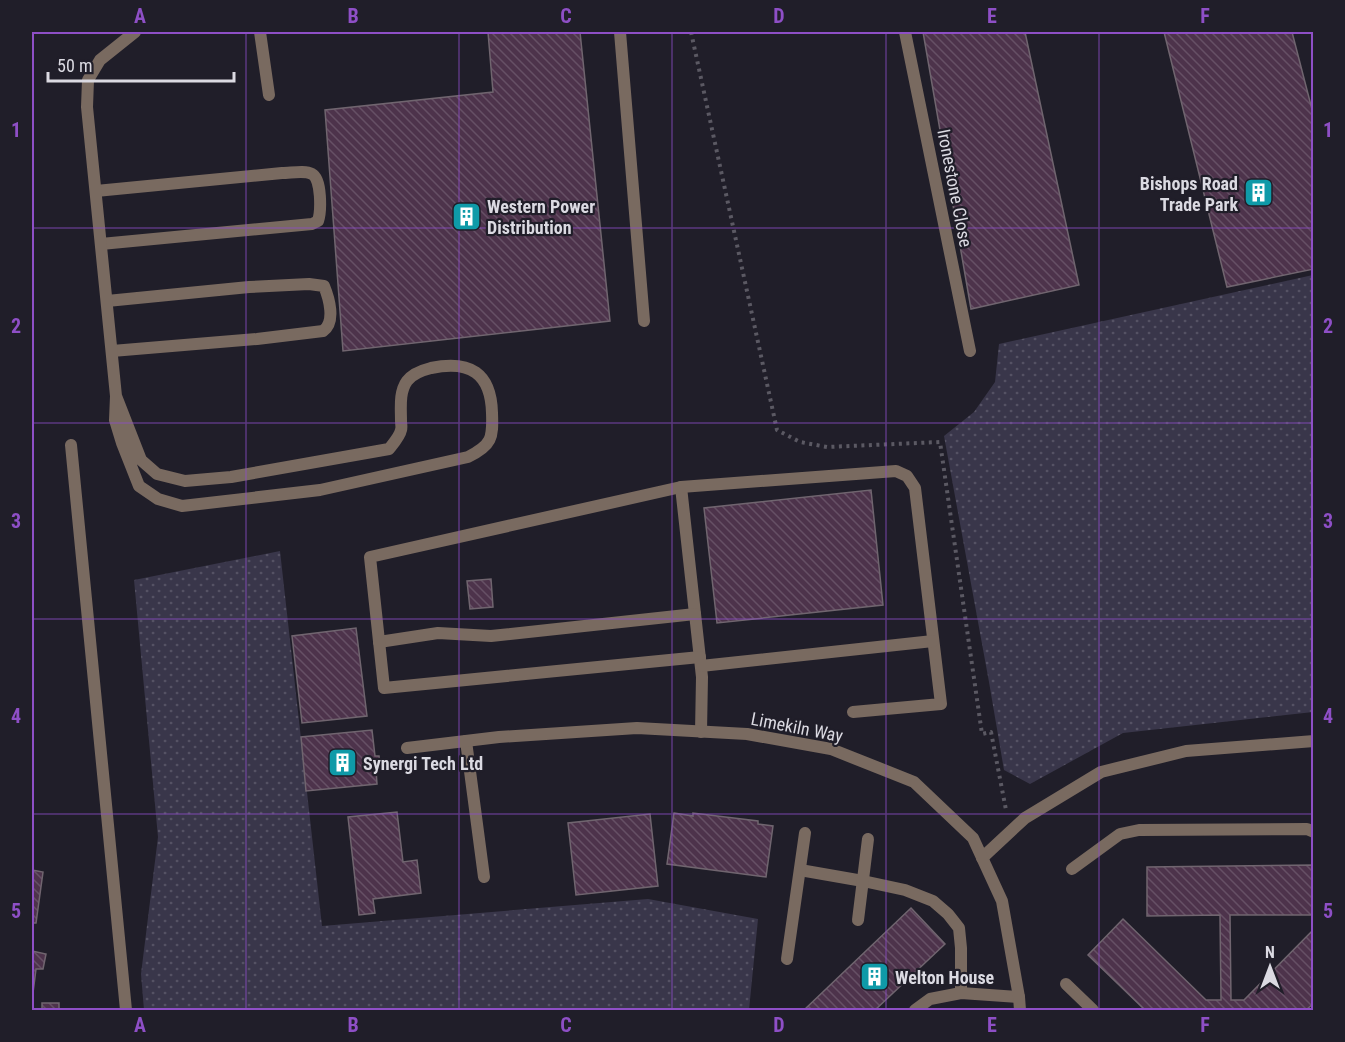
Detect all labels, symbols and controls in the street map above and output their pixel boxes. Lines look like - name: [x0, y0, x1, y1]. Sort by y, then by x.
- text: A: [134, 4, 146, 28]
- text: B: [347, 4, 359, 28]
- text: C: [560, 4, 572, 28]
- text: D: [773, 4, 785, 28]
- text: E: [987, 4, 997, 28]
- text: F: [1200, 4, 1210, 28]
- scale bar: [48, 45, 234, 83]
- text: 50 m: [57, 55, 92, 76]
- text: 1: [11, 118, 21, 142]
- text: 1: [1323, 118, 1333, 142]
- street label: Ironestone Close: [933, 127, 977, 249]
- place label: Bishops Road Trade Park: [1140, 173, 1238, 215]
- building icon: Bishops Road Trade Park: [1243, 177, 1275, 209]
- place label: Western Power Distribution: [487, 196, 595, 238]
- building icon: Western Power Distribution: [450, 200, 482, 232]
- text: 2: [11, 314, 21, 338]
- text: 2: [1323, 314, 1333, 338]
- text: 3: [11, 509, 21, 533]
- text: 3: [1323, 509, 1333, 533]
- text: 4: [11, 704, 21, 728]
- text: 4: [1323, 704, 1333, 728]
- street label: Limekiln Way: [749, 708, 845, 746]
- building icon: Synergi Tech Ltd: [326, 747, 358, 779]
- place label: Synergi Tech Ltd: [363, 753, 483, 774]
- text: 5: [11, 899, 21, 923]
- text: 5: [1323, 899, 1333, 923]
- north arrow: [1240, 937, 1300, 997]
- text: N: [1265, 943, 1275, 962]
- building icon: Welton House: [858, 961, 890, 993]
- place label: Welton House: [895, 967, 995, 988]
- text: A: [134, 1013, 146, 1037]
- text: B: [347, 1013, 359, 1037]
- text: C: [560, 1013, 572, 1037]
- text: D: [773, 1013, 785, 1037]
- text: E: [987, 1013, 997, 1037]
- text: F: [1200, 1013, 1210, 1037]

